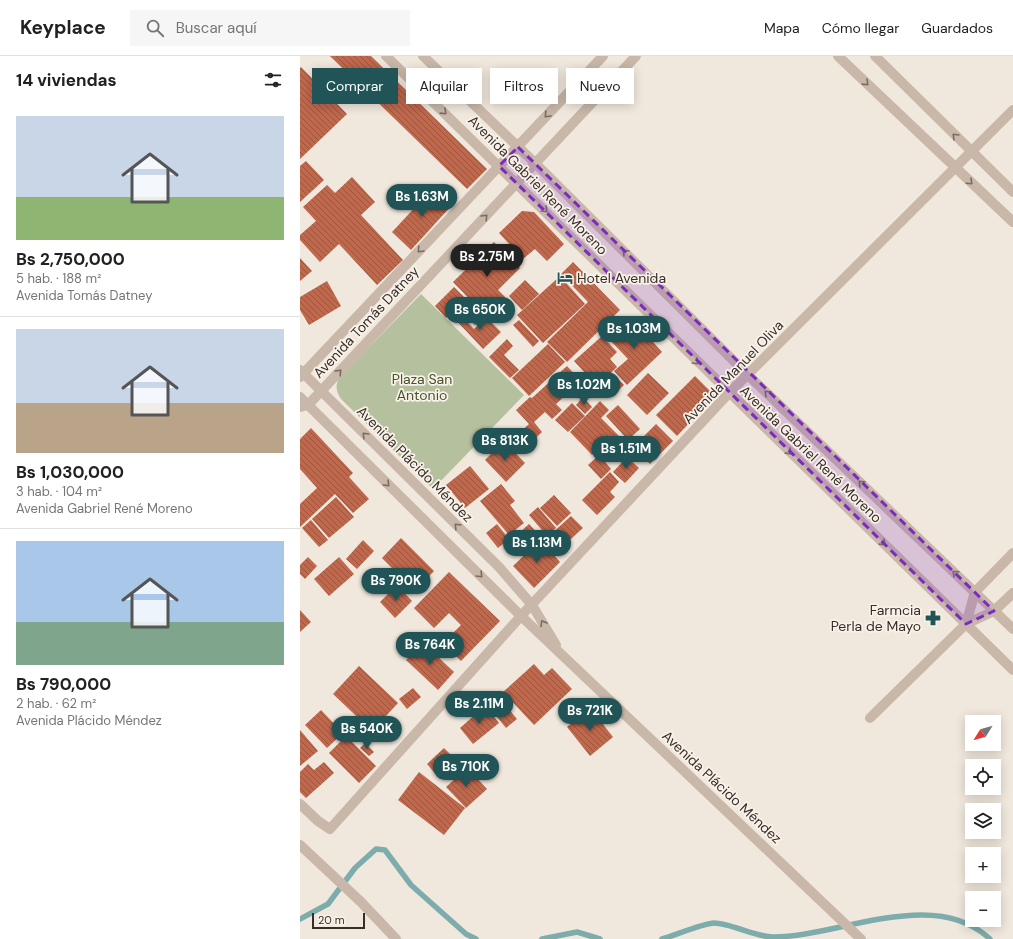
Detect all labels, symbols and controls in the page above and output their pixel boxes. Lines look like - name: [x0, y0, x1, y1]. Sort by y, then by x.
- search box: [130, 10, 410, 46]
- text: Keyplace: [20, 15, 106, 40]
- icon: search: [144, 17, 166, 39]
- text: Buscar aquí: [176, 18, 257, 38]
- text: Mapa: [764, 19, 800, 37]
- text: Cómo llegar: [822, 19, 899, 37]
- text: Guardados: [921, 19, 993, 37]
- chip: Comprar: [312, 68, 398, 104]
- chip: Alquilar: [406, 68, 482, 104]
- chip: Filtros: [490, 68, 558, 104]
- chip: Nuevo: [566, 68, 634, 104]
- text: 14 viviendas: [16, 69, 117, 91]
- icon: filters: [262, 69, 284, 91]
- one-way arrow: [861, 78, 869, 86]
- one-way arrow: [439, 107, 447, 115]
- one-way arrow: [545, 110, 552, 118]
- street label: Avenida Gabriel René Moreno: [464, 111, 612, 259]
- one-way arrow: [952, 133, 960, 141]
- icon: home: [114, 142, 186, 214]
- one-way arrow: [966, 177, 973, 184]
- pin: Bs 1.63M: [381, 184, 463, 218]
- text: Bs 1.63M: [395, 188, 449, 205]
- one-way arrow: [540, 205, 548, 213]
- one-way arrow: [481, 214, 488, 221]
- pin: Bs 2.75M: [446, 244, 528, 278]
- one-way arrow: [417, 245, 424, 253]
- text: Bs 2,750,000: [16, 248, 125, 270]
- text: Bs 2.75M: [460, 248, 514, 265]
- one-way arrow: [622, 249, 630, 257]
- street label: Avenida Tomás Datney: [309, 262, 423, 382]
- hotel icon: Hotel Avenida: [556, 269, 574, 287]
- place label: Hotel Avenida: [577, 269, 666, 287]
- text: 5 hab. · 188 m²: [16, 270, 101, 287]
- text: Avenida Tomás Datney: [16, 287, 152, 304]
- pin: Bs 650K: [443, 297, 517, 331]
- text: Bs 650K: [454, 301, 506, 318]
- pin: Bs 1.03M: [593, 316, 675, 350]
- street label: Avenida Manuel Oliva: [679, 316, 787, 428]
- text: Bs 1.03M: [607, 320, 661, 337]
- icon: home: [114, 355, 186, 427]
- one-way arrow: [691, 357, 699, 364]
- one-way arrow: [334, 369, 341, 377]
- park label: Plaza San Antonio: [392, 370, 452, 404]
- pin: Bs 1.02M: [543, 372, 625, 406]
- text: Bs 1.02M: [557, 376, 611, 393]
- street label: Avenida Gabriel René Moreno: [736, 381, 886, 527]
- one-way arrow: [764, 390, 772, 398]
- street label: Avenida Plácido Méndez: [353, 402, 477, 526]
- pin: Bs 813K: [468, 428, 542, 462]
- one-way arrow: [362, 432, 370, 439]
- text: Bs 813K: [481, 432, 529, 449]
- pin: Bs 1.51M: [585, 436, 667, 470]
- text: Bs 1.51M: [601, 440, 651, 457]
- one-way arrow: [784, 448, 792, 455]
- text: Bs 1,030,000: [16, 461, 124, 483]
- one-way arrow: [383, 479, 390, 486]
- one-way arrow: [858, 480, 866, 488]
- text: 3 hab. · 104 m²: [16, 483, 102, 500]
- text: Avenida Gabriel René Moreno: [16, 500, 193, 517]
- one-way arrow: [454, 523, 462, 531]
- pin: Bs 1.13M: [496, 530, 578, 564]
- text: Bs 1.13M: [512, 534, 562, 551]
- one-way arrow: [878, 538, 885, 545]
- icon: home: [114, 567, 186, 639]
- pin: Bs 790K: [359, 568, 433, 602]
- one-way arrow: [475, 570, 483, 578]
- one-way arrow: [952, 570, 960, 578]
- text: Bs 790K: [370, 572, 422, 589]
- place label: Farmcia Perla de Mayo: [831, 601, 921, 635]
- pharmacy icon: Farmcia Perla de Mayo: [924, 609, 942, 627]
- one-way arrow: [541, 620, 548, 627]
- pin: Bs 764K: [393, 632, 467, 666]
- text: Bs 764K: [405, 636, 455, 653]
- text: Bs 790,000: [16, 673, 111, 695]
- pin: Bs 2.11M: [438, 691, 520, 725]
- text: 2 hab. · 62 m²: [16, 695, 96, 712]
- text: Bs 2.11M: [454, 695, 504, 712]
- pin: Bs 721K: [553, 698, 627, 732]
- text: Bs 721K: [567, 702, 613, 719]
- text: Avenida Plácido Méndez: [16, 712, 162, 729]
- north arrow: [965, 715, 1001, 751]
- map controls: [965, 715, 1001, 927]
- pin: Bs 540K: [330, 716, 404, 750]
- text: Bs 540K: [341, 720, 393, 737]
- street label: Avenida Plácido Méndez: [658, 727, 786, 847]
- pin: Bs 710K: [429, 754, 503, 788]
- text: Bs 710K: [442, 758, 490, 775]
- button: locate: [965, 759, 1001, 795]
- button: layers: [965, 803, 1001, 839]
- button: +: [965, 847, 1001, 883]
- button: −: [965, 891, 1001, 927]
- scale bar: [312, 911, 365, 930]
- text: 20 m: [318, 913, 344, 927]

